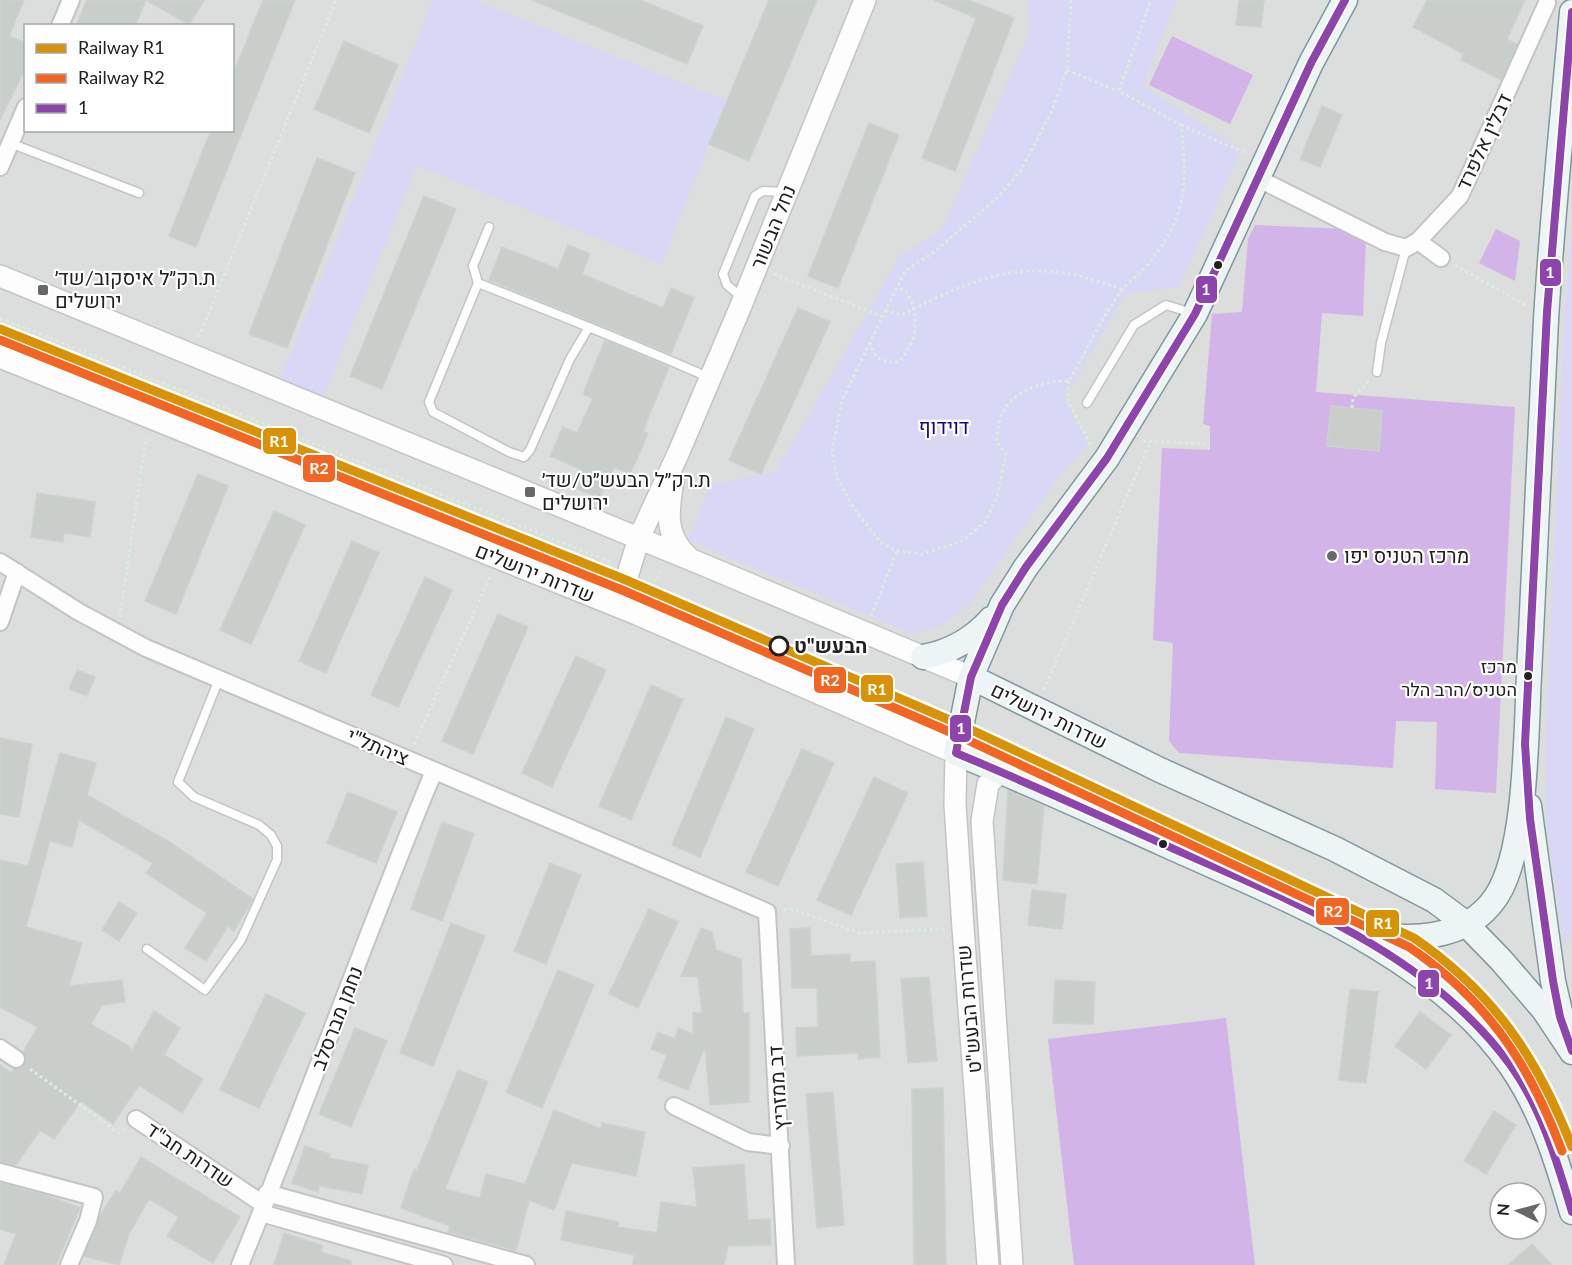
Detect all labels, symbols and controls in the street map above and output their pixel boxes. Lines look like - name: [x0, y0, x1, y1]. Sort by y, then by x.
- legend: [24, 24, 234, 132]
- text: Railway R1: [78, 36, 165, 58]
- text: Railway R2: [78, 66, 165, 88]
- street label: דבלין אלפרד: [1450, 89, 1516, 194]
- text: 1: [78, 96, 88, 118]
- street label: נחל הבשור: [744, 181, 800, 272]
- line badge: 1: [1539, 258, 1562, 287]
- unlabelled marker: [1212, 259, 1224, 271]
- text: 1: [1545, 262, 1555, 281]
- place label: ת.רק״ל איסקוב/שד׳ ירושלים: [55, 265, 216, 312]
- line badge: 1: [1195, 275, 1218, 304]
- text: 1: [1201, 279, 1211, 298]
- marker: ת.רק״ל איסקוב/שד׳ ירושלים: [36, 283, 50, 297]
- park label: דוידוף: [919, 414, 969, 438]
- line badge: R1: [262, 427, 297, 455]
- text: R1: [269, 431, 289, 450]
- line badge: R2: [302, 454, 336, 483]
- text: R2: [309, 458, 329, 477]
- place label: ת.רק״ל הבעש״ט/שד׳ ירושלים: [542, 467, 711, 514]
- marker: ת.רק״ל הבעש״ט/שד׳ ירושלים: [523, 485, 537, 499]
- street label: שדרות ירושלים: [472, 537, 598, 607]
- place label: מרכז הטניס יפו: [1344, 543, 1469, 567]
- marker: מרכז הטניס יפו: [1325, 549, 1339, 563]
- place label: הבעש"ט: [794, 633, 868, 657]
- marker: הבעש"ט: [769, 636, 789, 656]
- place label: מרכז הטניס/הרב הלר: [1402, 655, 1517, 700]
- line badge: R2: [813, 666, 847, 694]
- text: R2: [820, 670, 840, 689]
- marker: מרכז הטניס/הרב הלר: [1522, 670, 1534, 682]
- line badge: R1: [860, 674, 894, 703]
- street label: שדרות ירושלים: [987, 677, 1111, 754]
- text: R1: [867, 679, 887, 698]
- line badge: 1: [949, 714, 972, 743]
- text: 1: [956, 718, 966, 737]
- street label: ציהתל"י: [344, 722, 413, 770]
- unlabelled marker: [1157, 838, 1169, 850]
- line badge: R2: [1315, 897, 1350, 926]
- text: R2: [1323, 901, 1343, 920]
- line badge: R1: [1365, 909, 1400, 938]
- text: R1: [1373, 913, 1393, 932]
- street label: שדרות הבעש"ט: [950, 944, 986, 1074]
- street label: נחמן מברסלב: [305, 962, 367, 1073]
- line badge: 1: [1417, 969, 1440, 998]
- text: 1: [1424, 973, 1434, 992]
- street label: דב ממזריץ: [762, 1045, 792, 1131]
- street label: שדרות חב"ד: [142, 1116, 239, 1192]
- north arrow: [1488, 1181, 1548, 1241]
- text: N: [1493, 1203, 1513, 1217]

